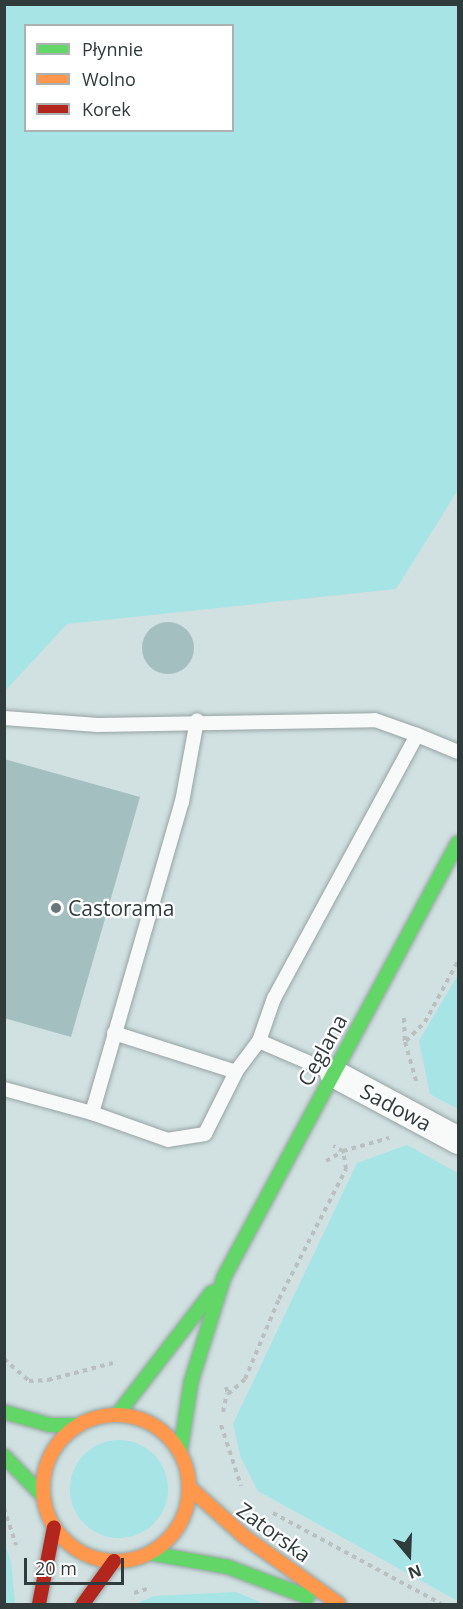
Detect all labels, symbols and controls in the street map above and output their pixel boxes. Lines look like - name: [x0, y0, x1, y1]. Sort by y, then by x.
- legend: [24, 24, 234, 132]
- text: Płynnie: [82, 37, 143, 61]
- text: Wolno: [82, 67, 136, 91]
- text: Korek: [82, 97, 131, 121]
- place label: Castorama: [68, 895, 174, 921]
- marker: Castorama: [49, 901, 63, 915]
- street label: Ceglana: [292, 1010, 352, 1090]
- street label: Sadowa: [356, 1078, 436, 1136]
- street label: Zatorska: [232, 1497, 316, 1567]
- north arrow: [379, 1525, 439, 1585]
- scale bar: [27, 1546, 128, 1584]
- text: 20 m: [35, 1556, 77, 1580]
- text: N: [405, 1559, 425, 1585]

